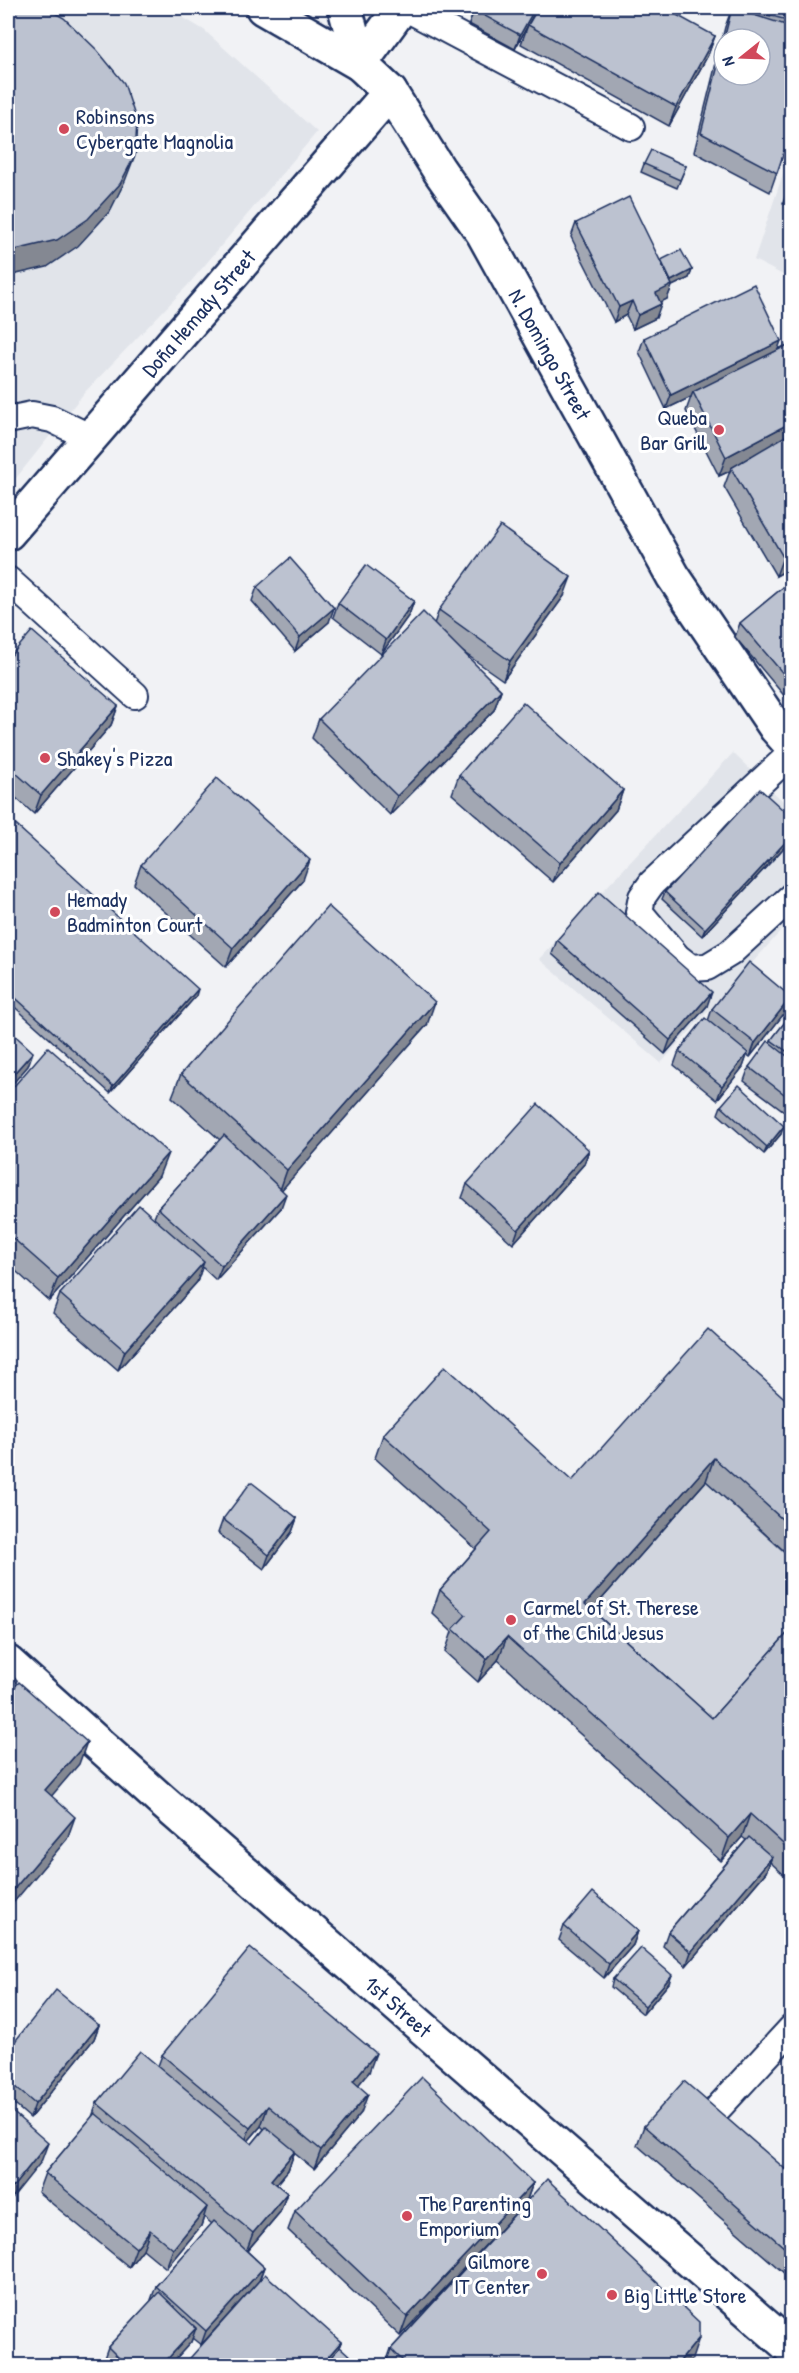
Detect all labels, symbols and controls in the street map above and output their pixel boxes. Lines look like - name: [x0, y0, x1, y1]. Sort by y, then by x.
- north arrow: [712, 27, 772, 87]
- text: N: [716, 54, 740, 69]
- place label: Robinsons Cybergate Magnolia: [76, 101, 234, 156]
- marker: Robinsons Cybergate Magnolia: [57, 122, 71, 136]
- street label: Doña Hemady Street: [135, 242, 262, 383]
- street label: N. Domingo Street: [502, 283, 599, 426]
- place label: Queba Bar Grill: [640, 402, 708, 457]
- marker: Queba Bar Grill: [712, 423, 726, 437]
- place label: Shakey's Pizza: [57, 743, 173, 773]
- marker: Shakey's Pizza: [38, 751, 52, 765]
- place label: Hemady Badminton Court: [67, 884, 203, 939]
- marker: Hemady Badminton Court: [48, 905, 62, 919]
- place label: Carmel of St. Therese of the Child Jesus: [523, 1592, 699, 1647]
- marker: Carmel of St. Therese of the Child Jesus: [504, 1613, 518, 1627]
- street label: 1st Street: [358, 1969, 439, 2045]
- place label: The Parenting Emporium: [419, 2188, 531, 2243]
- marker: The Parenting Emporium: [400, 2209, 414, 2223]
- place label: Gilmore IT Center: [454, 2246, 531, 2301]
- marker: Gilmore IT Center: [535, 2267, 549, 2281]
- place label: Big Little Store: [624, 2280, 747, 2310]
- marker: Big Little Store: [605, 2288, 619, 2302]

